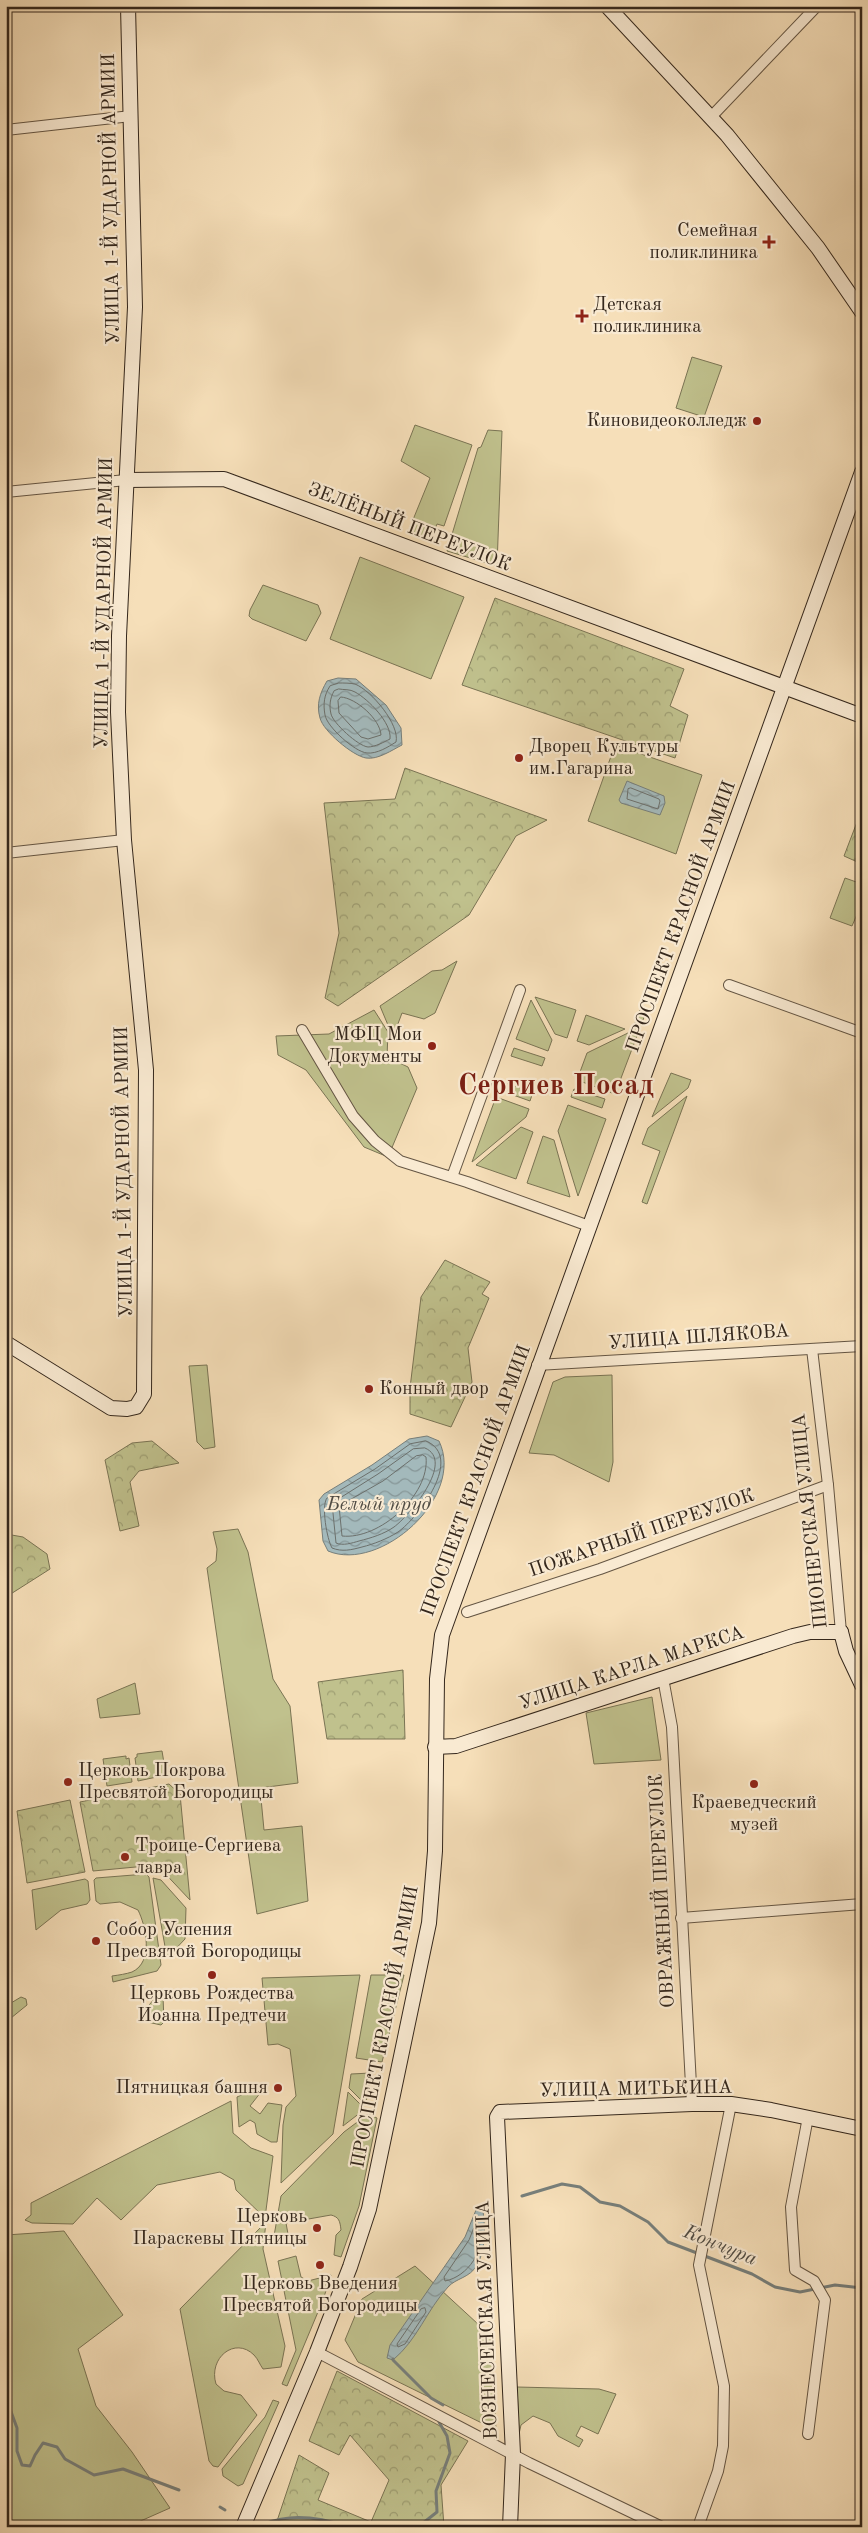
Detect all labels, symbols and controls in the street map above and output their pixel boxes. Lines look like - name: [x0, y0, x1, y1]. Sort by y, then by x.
- street label: УЛИЦА 1-Й УДАРНОЙ АРМИИ: [96, 53, 124, 345]
- place label: Семейная поликлиника: [649, 222, 759, 263]
- marker: Семейная поликлиника: [762, 235, 776, 249]
- place label: Детская поликлиника: [593, 296, 702, 337]
- marker: Детская поликлиника: [575, 309, 589, 323]
- place label: Киновидеоколледж: [586, 412, 747, 431]
- marker: Киновидеоколледж: [751, 415, 763, 427]
- street label: УЛИЦА 1-Й УДАРНОЙ АРМИИ: [89, 457, 117, 749]
- street label: ЗЕЛЁНЫЙ ПЕРЕУЛОК: [305, 477, 515, 576]
- place label: Дворец Культуры им.Гагарина: [529, 738, 679, 779]
- marker: Дворец Культуры им.Гагарина: [513, 752, 525, 764]
- street label: ПРОСПЕКТ КРАСНОЙ АРМИИ: [620, 777, 740, 1055]
- street label: УЛИЦА 1-Й УДАРНОЙ АРМИИ: [109, 1026, 137, 1318]
- place label: МФЦ Мои Документы: [327, 1026, 422, 1067]
- marker: МФЦ Мои Документы: [426, 1040, 438, 1052]
- district label: Сергиев Посад: [458, 1072, 654, 1101]
- street label: УЛИЦА ШЛЯКОВА: [608, 1322, 791, 1354]
- street label: ПРОСПЕКТ КРАСНОЙ АРМИИ: [415, 1341, 535, 1619]
- place label: Конный двор: [379, 1380, 489, 1399]
- marker: Конный двор: [363, 1383, 375, 1395]
- street label: ПИОНЕРСКАЯ УЛИЦА: [790, 1412, 832, 1629]
- street label: ПОЖАРНЫЙ ПЕРЕУЛОК: [525, 1483, 757, 1582]
- water label: Белый пруд: [326, 1495, 431, 1515]
- street label: УЛИЦА КАРЛА МАРКСА: [517, 1623, 747, 1714]
- place label: Церковь Покрова Пресвятой Богородицы: [78, 1762, 274, 1803]
- street label: ОВРАЖНЫЙ ПЕРЕУЛОК: [643, 1773, 679, 2009]
- marker: Церковь Покрова Пресвятой Богородицы: [62, 1776, 74, 1788]
- marker: Краеведческий музей: [748, 1778, 760, 1790]
- place label: Краеведческий музей: [691, 1794, 817, 1835]
- place label: Троице-Сергиева лавра: [135, 1837, 282, 1878]
- marker: Троице-Сергиева лавра: [119, 1851, 131, 1863]
- street label: ПРОСПЕКТ КРАСНОЙ АРМИИ: [345, 1883, 423, 2170]
- place label: Собор Успения Пресвятой Богородицы: [106, 1921, 302, 1962]
- marker: Собор Успения Пресвятой Богородицы: [90, 1935, 102, 1947]
- marker: Церковь Рождества Иоанна Предтечи: [206, 1969, 218, 1981]
- place label: Церковь Рождества Иоанна Предтечи: [130, 1985, 295, 2026]
- place label: Пятницкая башня: [115, 2079, 268, 2098]
- street label: УЛИЦА МИТЬКИНА: [539, 2079, 733, 2101]
- marker: Пятницкая башня: [272, 2082, 284, 2094]
- street label: ВОЗНЕСЕНСКАЯ УЛИЦА: [474, 2200, 502, 2440]
- place label: Церковь Параскевы Пятницы: [132, 2208, 307, 2249]
- marker: Церковь Параскевы Пятницы: [311, 2222, 323, 2234]
- water label: Кончура: [679, 2222, 760, 2270]
- marker: Церковь Введения Пресвятой Богородицы: [314, 2259, 326, 2271]
- place label: Церковь Введения Пресвятой Богородицы: [222, 2275, 418, 2316]

